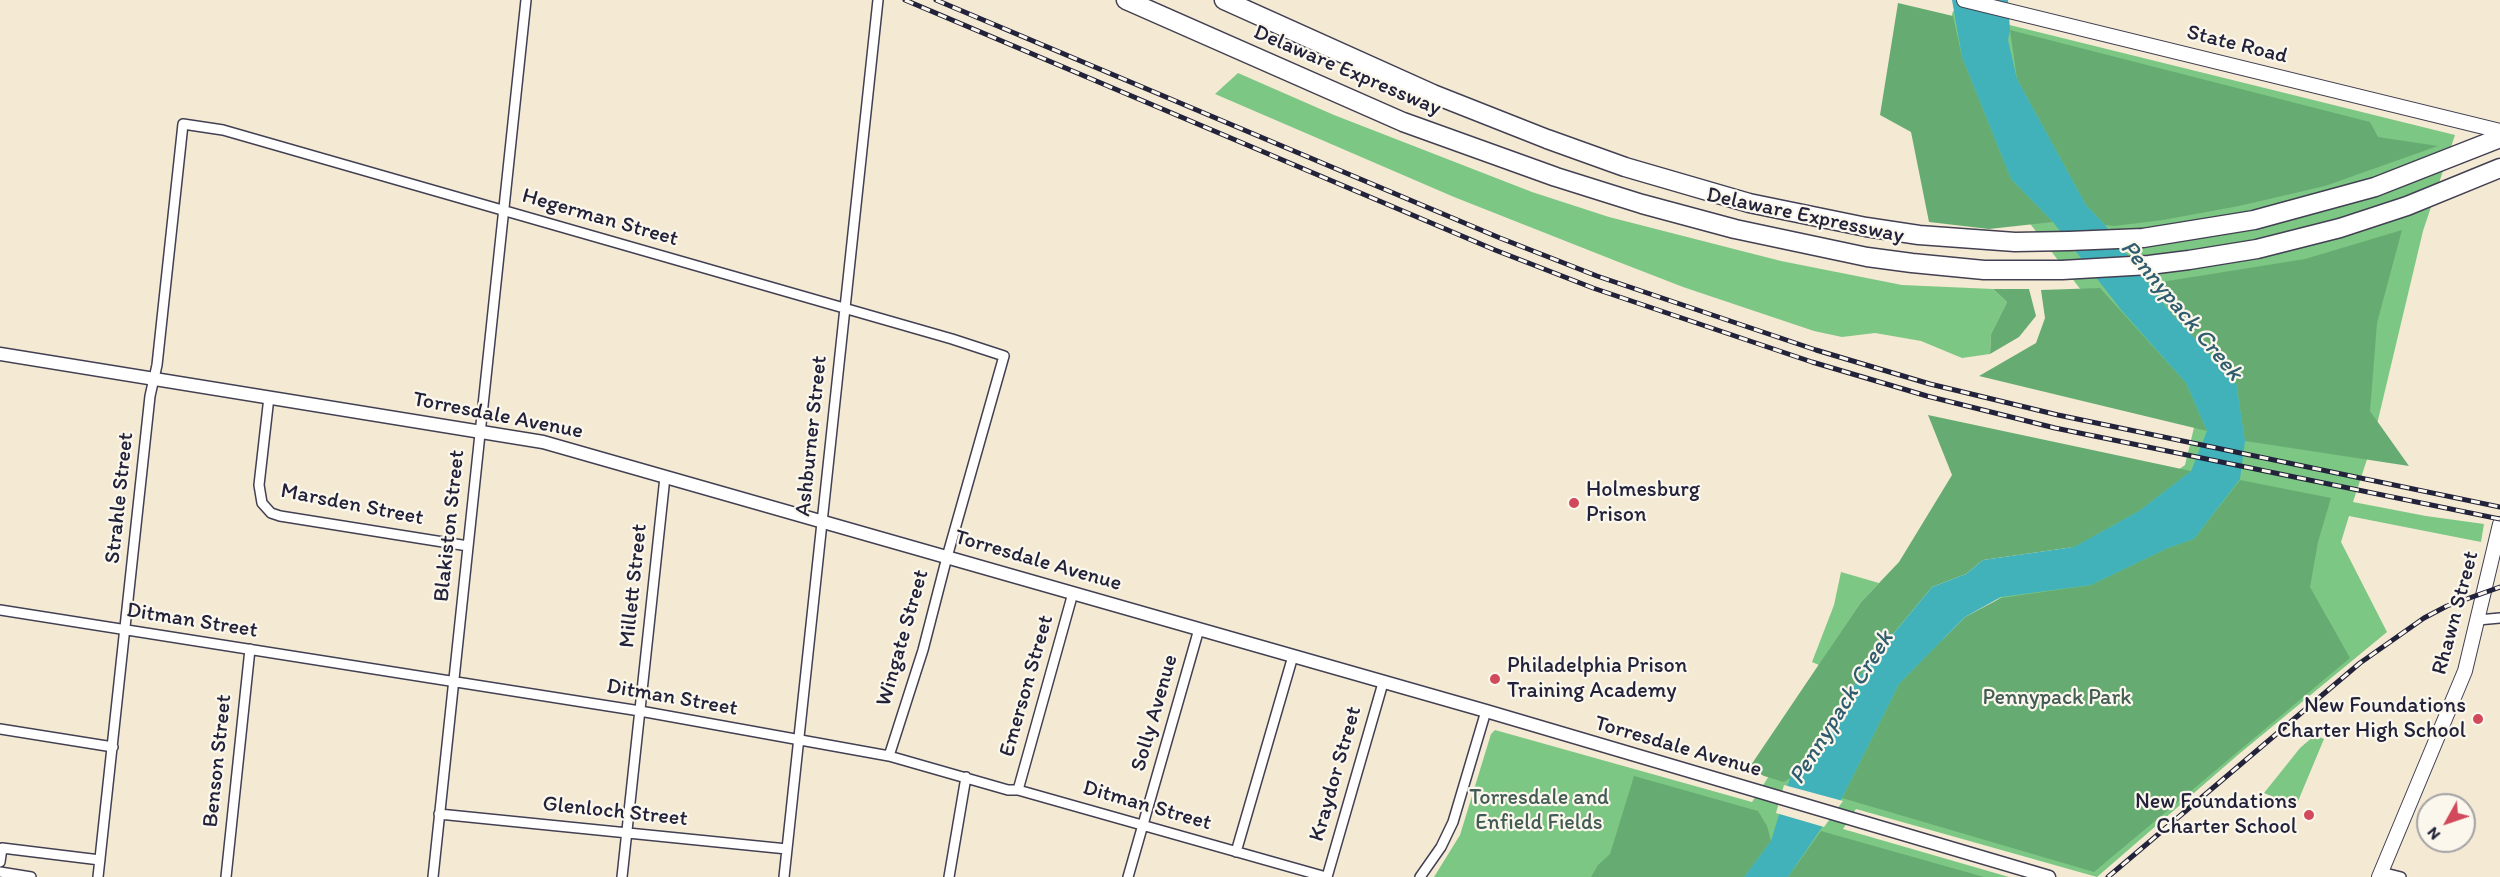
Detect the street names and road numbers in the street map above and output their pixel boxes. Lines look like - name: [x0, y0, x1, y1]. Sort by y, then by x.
- street label: Delaware Expressway: [1249, 20, 1445, 122]
- street label: State Road: [2184, 20, 2290, 70]
- street label: Delaware Expressway: [1704, 182, 1906, 250]
- street label: Hegerman Street: [519, 183, 681, 253]
- street label: Ashburner Street: [790, 354, 834, 518]
- street label: Torresdale Avenue: [411, 387, 585, 445]
- street label: Strahle Street: [100, 431, 140, 565]
- street label: Blakiston Street: [429, 449, 471, 603]
- street label: Marsden Street: [278, 478, 426, 532]
- street label: Millett Street: [614, 523, 654, 649]
- street label: Torresdale Avenue: [951, 524, 1125, 598]
- street label: Rhawn Street: [2427, 548, 2485, 678]
- street label: Wingate Street: [871, 567, 935, 709]
- street label: Ditman Street: [124, 598, 260, 644]
- street label: Emerson Street: [994, 612, 1060, 760]
- street label: Solly Avenue: [1126, 652, 1184, 774]
- street label: Ditman Street: [604, 673, 740, 723]
- street label: Benson Street: [198, 693, 238, 829]
- street label: Kraydor Street: [1304, 703, 1368, 845]
- street label: Torresdale Avenue: [1591, 710, 1765, 784]
- street label: Ditman Street: [1080, 775, 1214, 837]
- street label: Glenloch Street: [541, 791, 689, 833]

